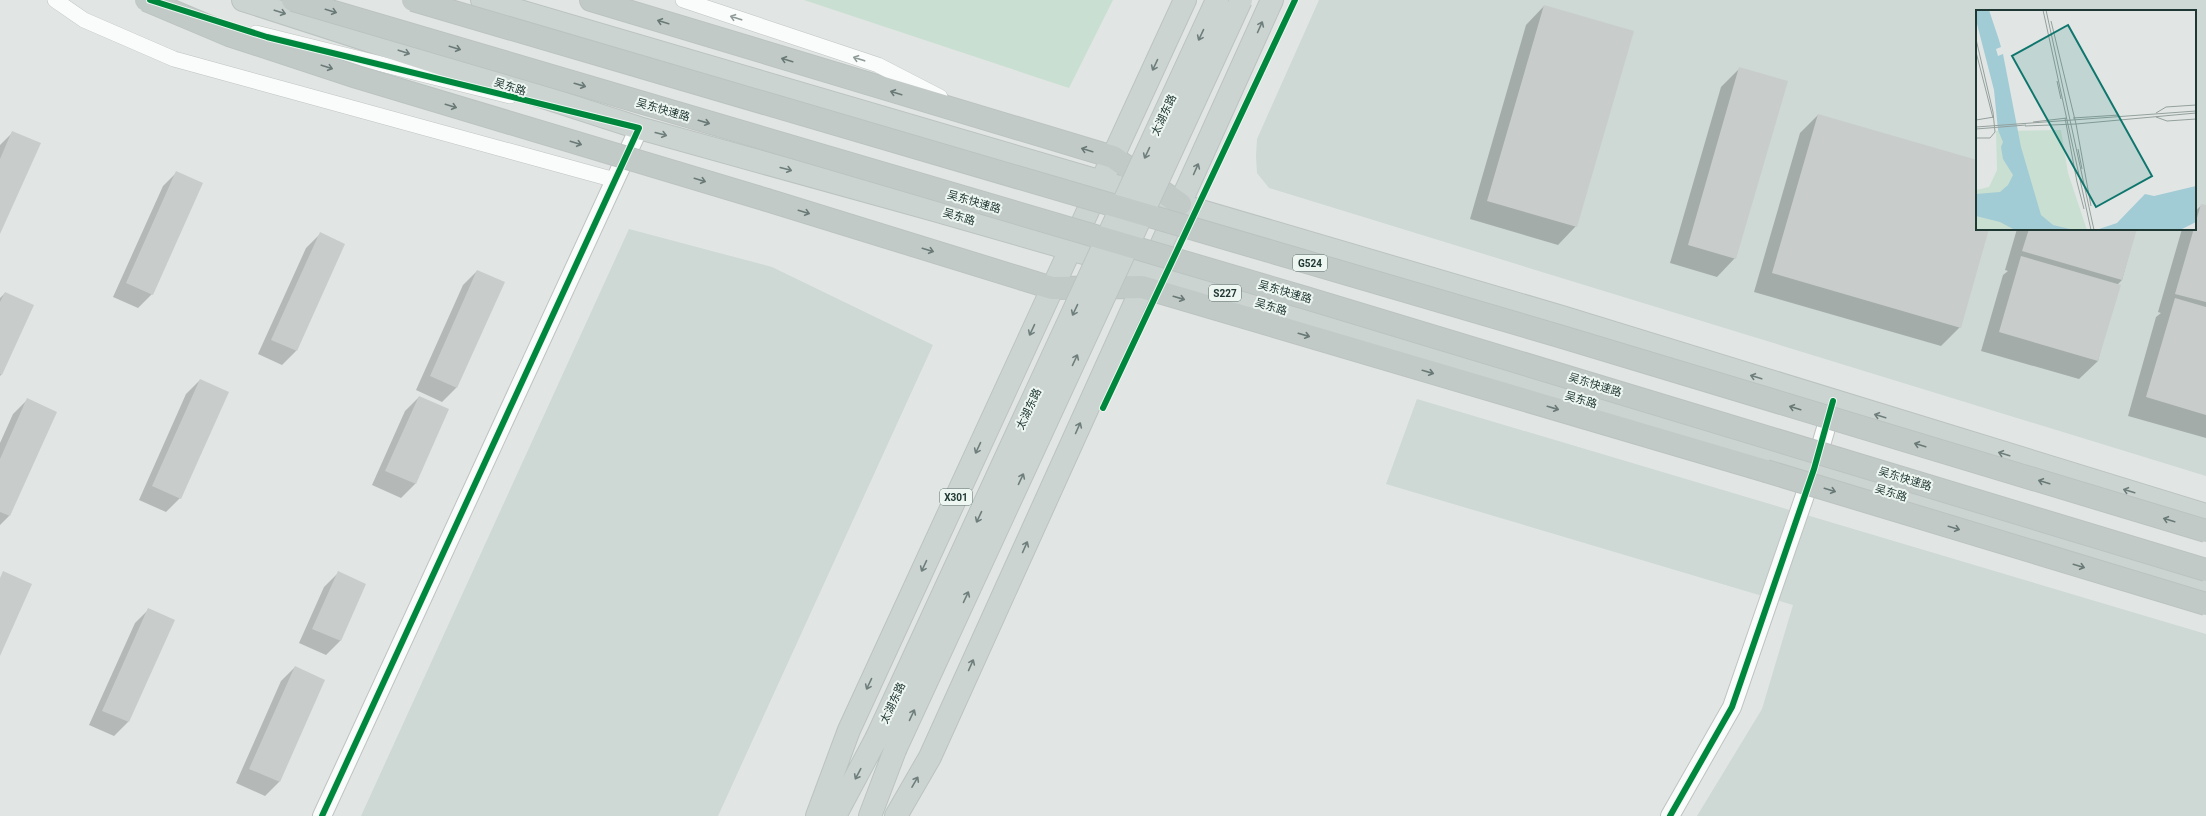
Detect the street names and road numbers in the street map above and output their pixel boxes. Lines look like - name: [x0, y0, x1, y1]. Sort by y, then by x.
- street label: 吴东路: [492, 76, 528, 98]
- street label: 太湖东路: [1149, 92, 1179, 138]
- street label: 吴东快速路: [635, 96, 691, 124]
- street label: 吴东快速路: [946, 188, 1002, 216]
- street label: 吴东路: [941, 206, 977, 228]
- road number: G524: [1293, 255, 1327, 271]
- street label: 吴东快速路: [1257, 278, 1313, 306]
- road number: S227: [1209, 285, 1241, 301]
- street label: 吴东路: [1253, 296, 1289, 318]
- street label: 吴东快速路: [1567, 371, 1623, 399]
- street label: 太湖东路: [1014, 386, 1044, 432]
- street label: 吴东路: [1563, 389, 1599, 411]
- street label: 吴东快速路: [1877, 465, 1933, 493]
- street label: 吴东路: [1873, 482, 1909, 504]
- road number: X301: [940, 489, 972, 505]
- street label: 太湖东路: [878, 680, 908, 726]

